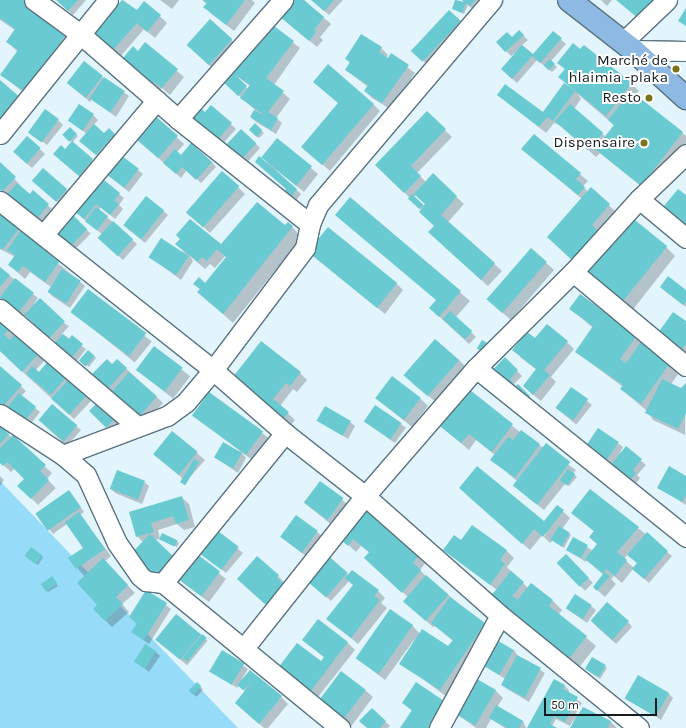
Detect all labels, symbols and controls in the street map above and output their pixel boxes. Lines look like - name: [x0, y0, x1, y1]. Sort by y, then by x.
- place label: Marché de hlaimia -plaka: [569, 51, 668, 86]
- marker: Marché de hlaimia -plaka: [671, 64, 681, 74]
- place label: Resto: [602, 89, 641, 107]
- marker: Resto: [644, 93, 654, 103]
- place label: Dispensaire: [553, 134, 635, 152]
- marker: Dispensaire: [638, 137, 650, 149]
- scale bar: [546, 690, 659, 716]
- text: 50 m: [551, 698, 579, 712]

